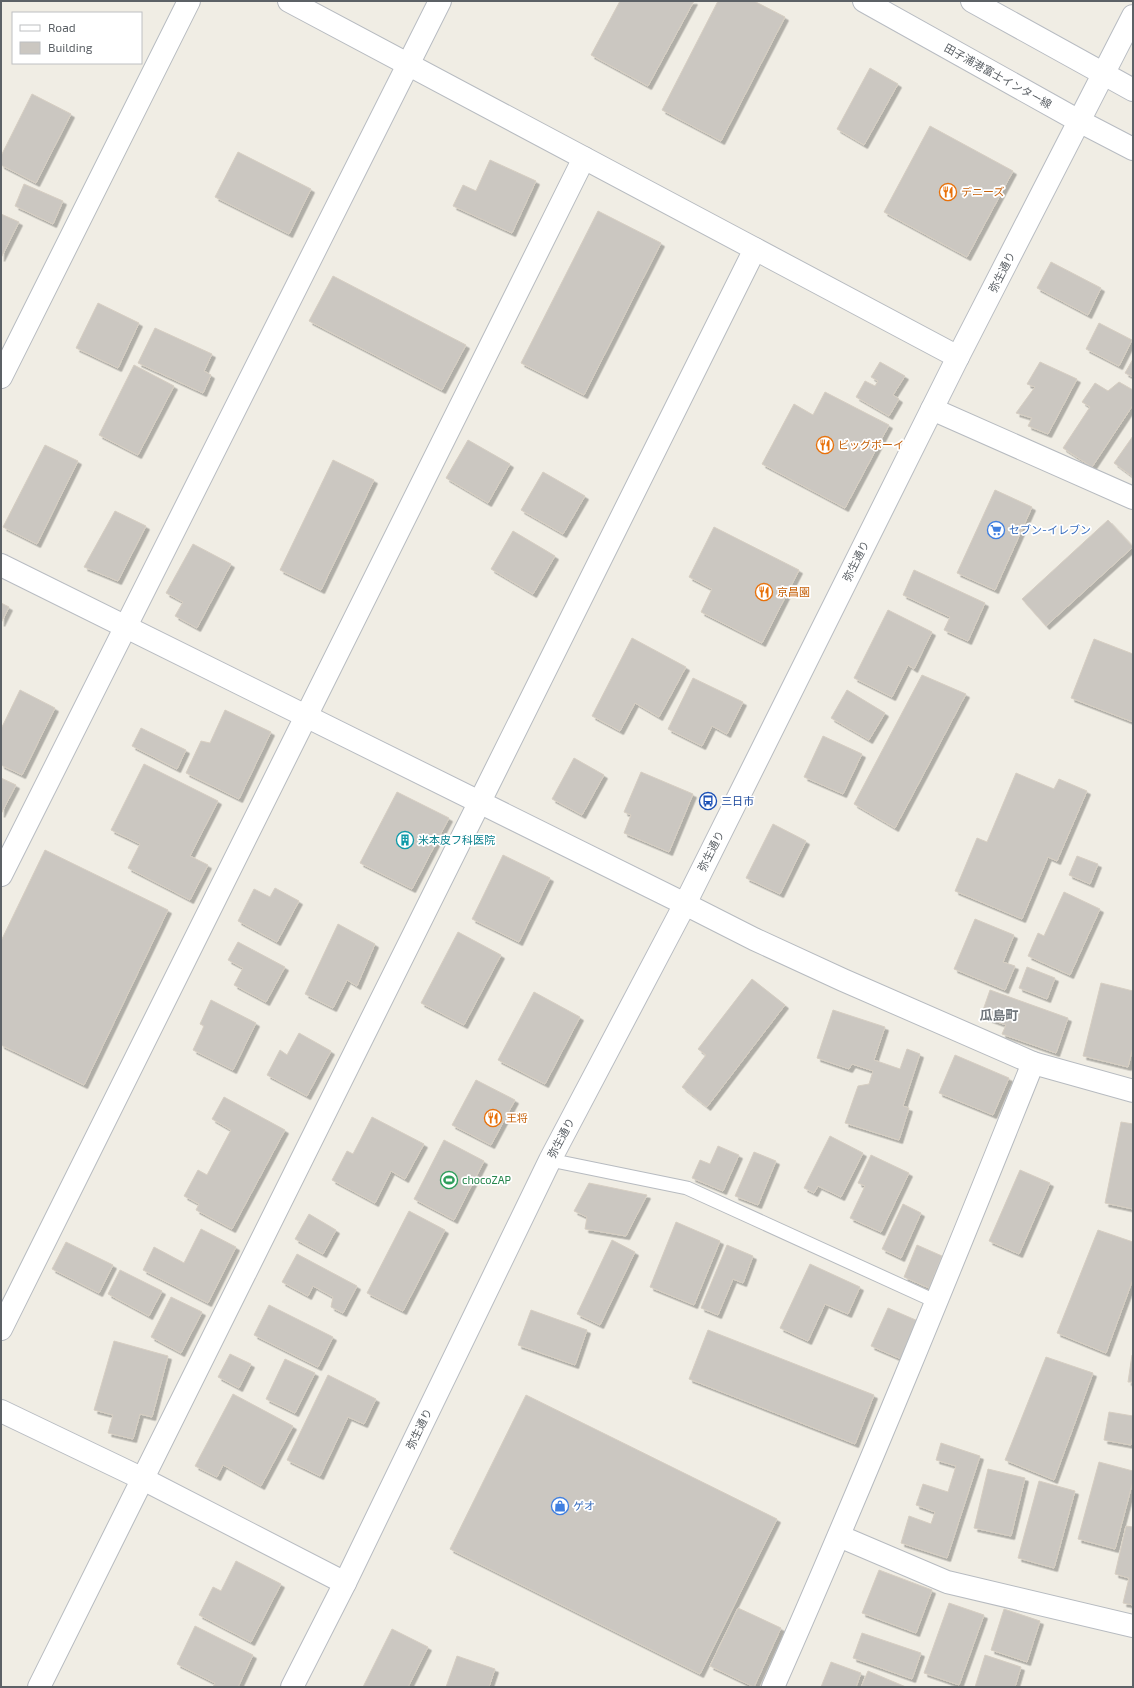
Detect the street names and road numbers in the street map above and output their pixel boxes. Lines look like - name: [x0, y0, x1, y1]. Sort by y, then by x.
- street label: 田子浦港富士インター線: [942, 41, 1054, 111]
- street label: 弥生通り: [986, 249, 1017, 294]
- street label: 弥生通り: [840, 538, 871, 583]
- street label: 弥生通り: [695, 828, 726, 873]
- street label: 弥生通り: [544, 1115, 577, 1160]
- street label: 弥生通り: [403, 1406, 434, 1451]

